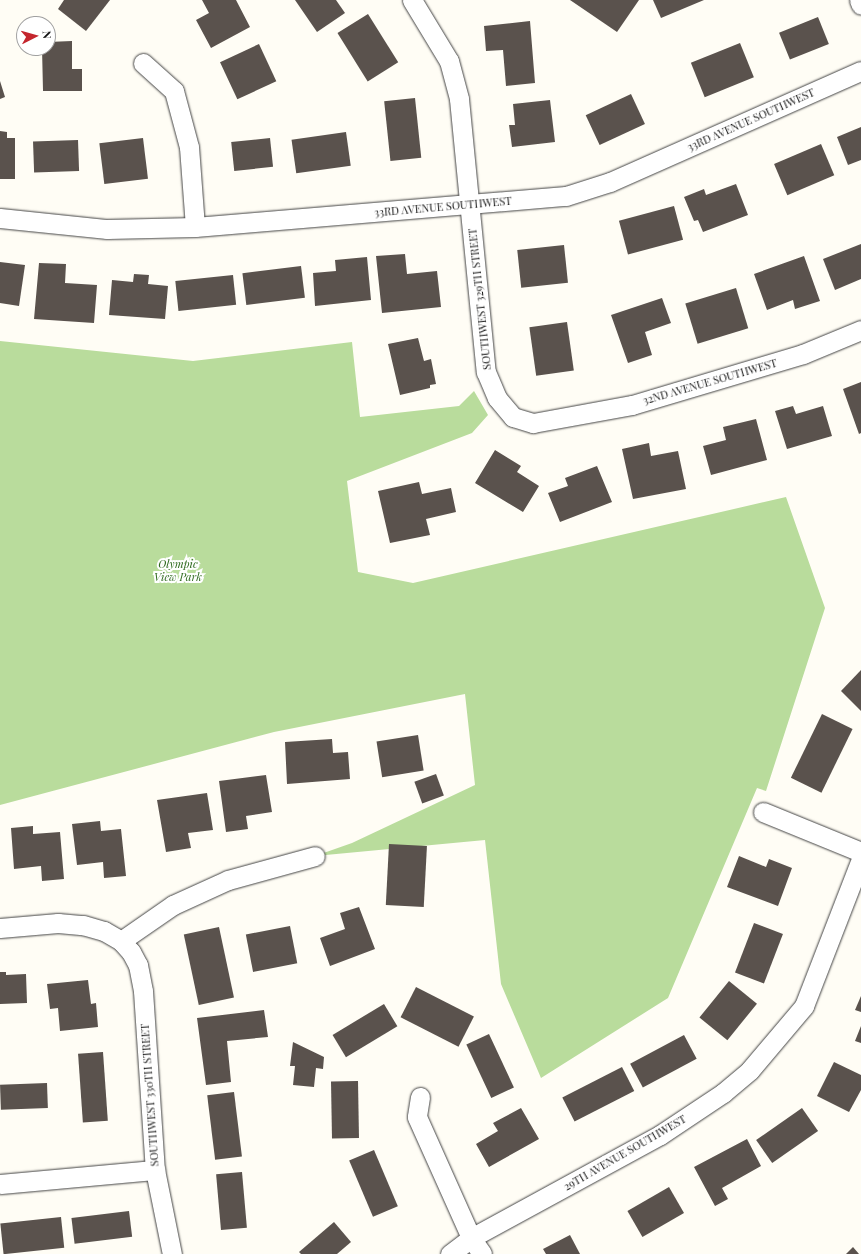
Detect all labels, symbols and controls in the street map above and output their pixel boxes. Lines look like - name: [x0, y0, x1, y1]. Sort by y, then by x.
- north arrow: [16, 16, 56, 56]
- text: N: [40, 30, 55, 40]
- street label: 33RD AVENUE SOUTHWEST: [685, 86, 817, 154]
- street label: 33RD AVENUE SOUTHWEST: [373, 194, 513, 220]
- street label: SOUTHWEST 329TH STREET: [466, 227, 494, 371]
- street label: 32ND AVENUE SOUTHWEST: [641, 356, 779, 408]
- park label: Olympic View Park: [154, 558, 202, 584]
- street label: SOUTHWEST 330TH STREET: [138, 1023, 162, 1167]
- street label: 29TH AVENUE SOUTHWEST: [561, 1112, 689, 1194]

